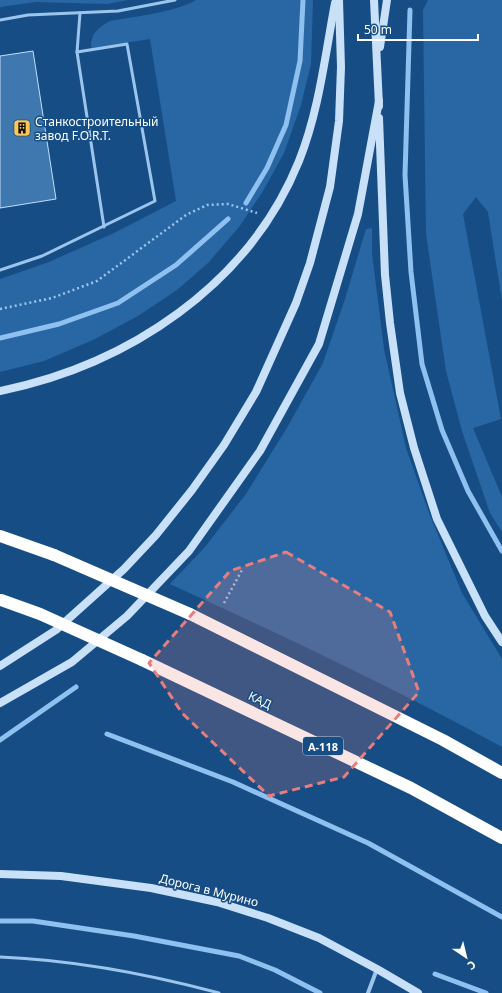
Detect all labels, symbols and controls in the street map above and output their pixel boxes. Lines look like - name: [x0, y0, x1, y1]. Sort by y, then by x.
- scale bar: [358, 16, 478, 42]
- text: 50 m: [364, 21, 392, 38]
- place label: Станкостроительный завод F.O.R.T.: [35, 113, 159, 144]
- building icon: Станкостроительный завод F.O.R.T.: [12, 118, 32, 138]
- street label: КАД: [246, 687, 275, 713]
- road number: А-118: [303, 737, 343, 755]
- street label: Дорога в Мурино: [158, 869, 260, 911]
- north arrow: [446, 937, 486, 977]
- text: С: [465, 957, 479, 974]

